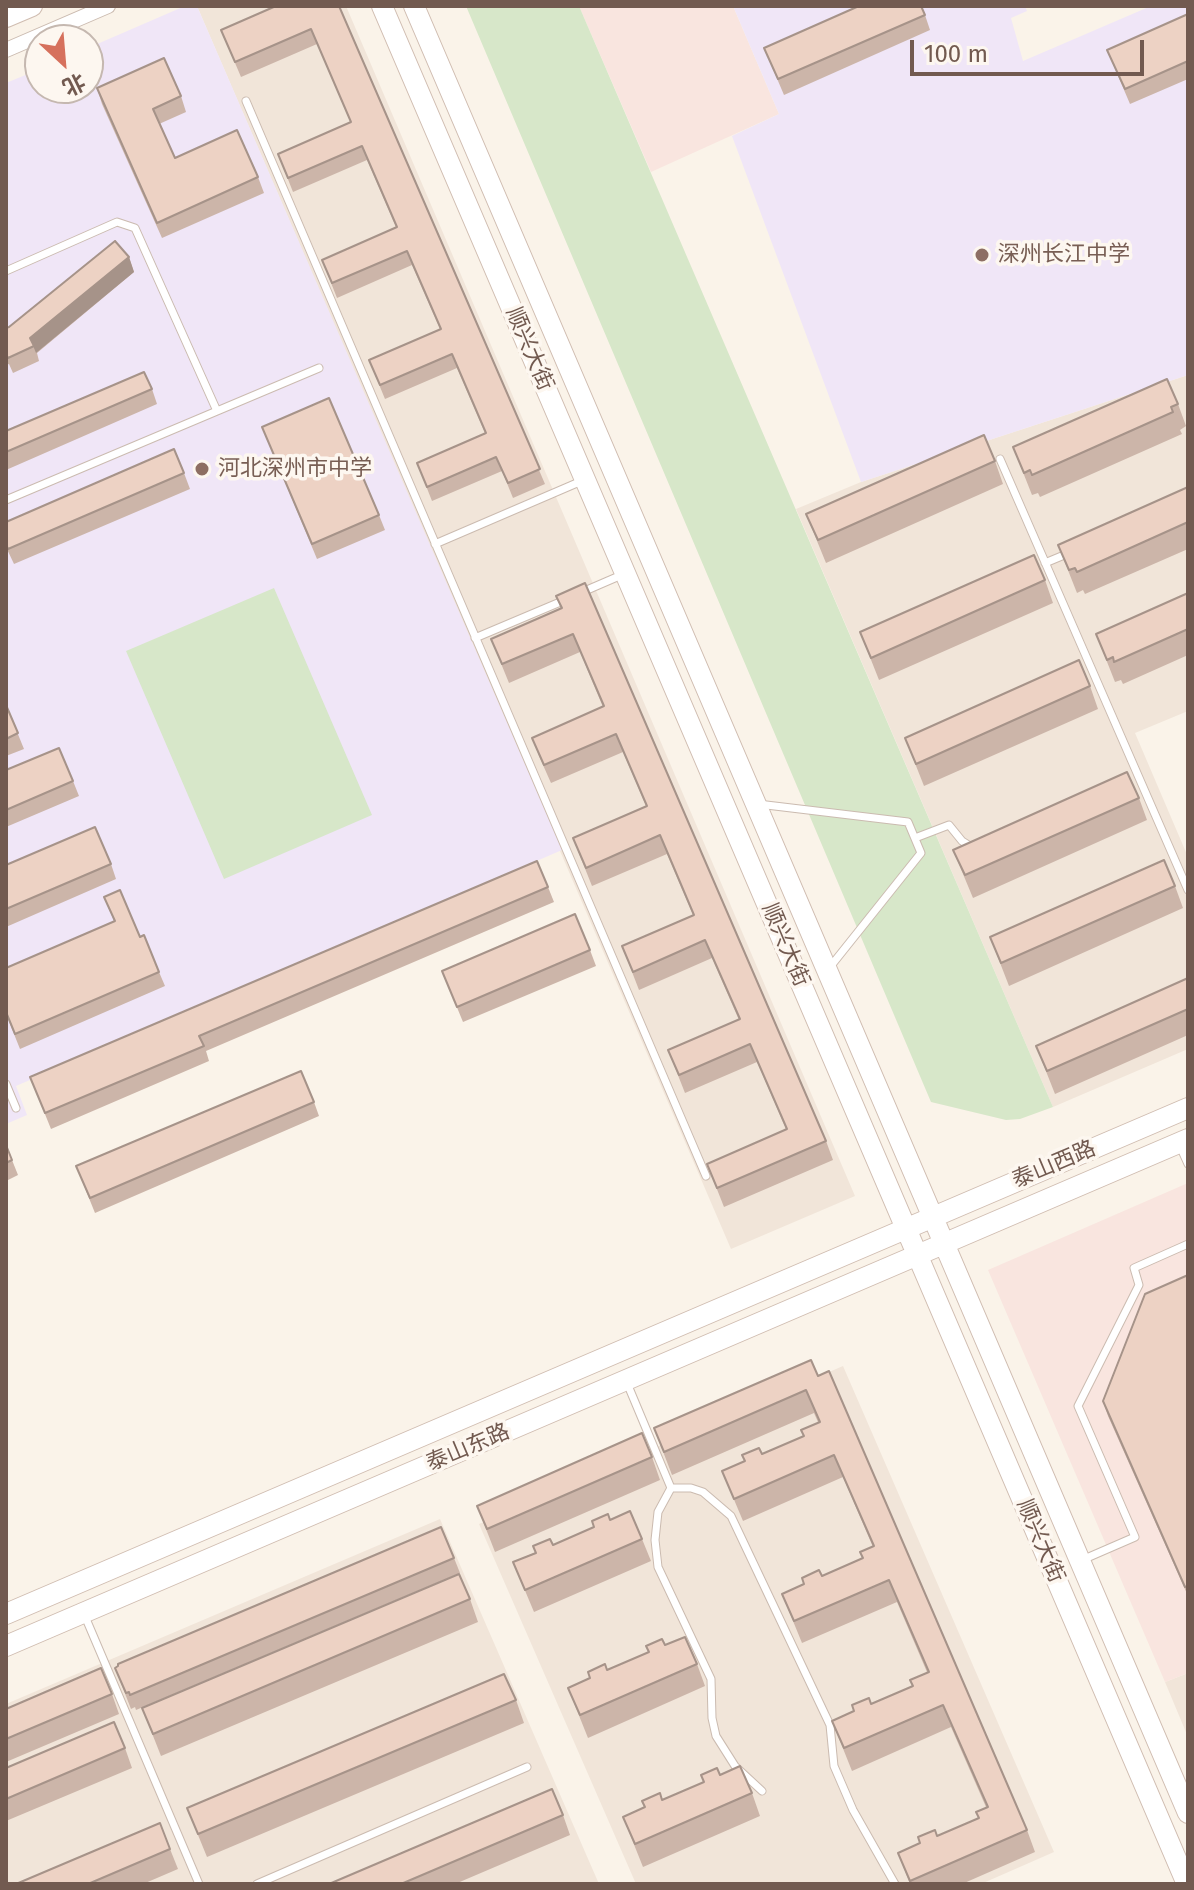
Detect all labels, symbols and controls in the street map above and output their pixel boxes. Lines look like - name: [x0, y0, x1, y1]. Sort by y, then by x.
- north arrow: [24, 24, 104, 104]
- scale bar: [914, 24, 1148, 74]
- text: 100 m: [924, 40, 988, 68]
- text: 北: [58, 67, 90, 101]
- place label: 深州长江中学: [998, 242, 1130, 268]
- marker: 深州长江中学: [973, 246, 991, 264]
- street label: 顺兴大街: [500, 303, 558, 395]
- place label: 河北深州市中学: [218, 456, 372, 482]
- marker: 河北深州市中学: [193, 460, 211, 478]
- street label: 顺兴大街: [756, 899, 814, 991]
- street label: 泰山西路: [1008, 1136, 1100, 1194]
- street label: 泰山东路: [422, 1419, 514, 1477]
- street label: 顺兴大街: [1011, 1495, 1069, 1587]

